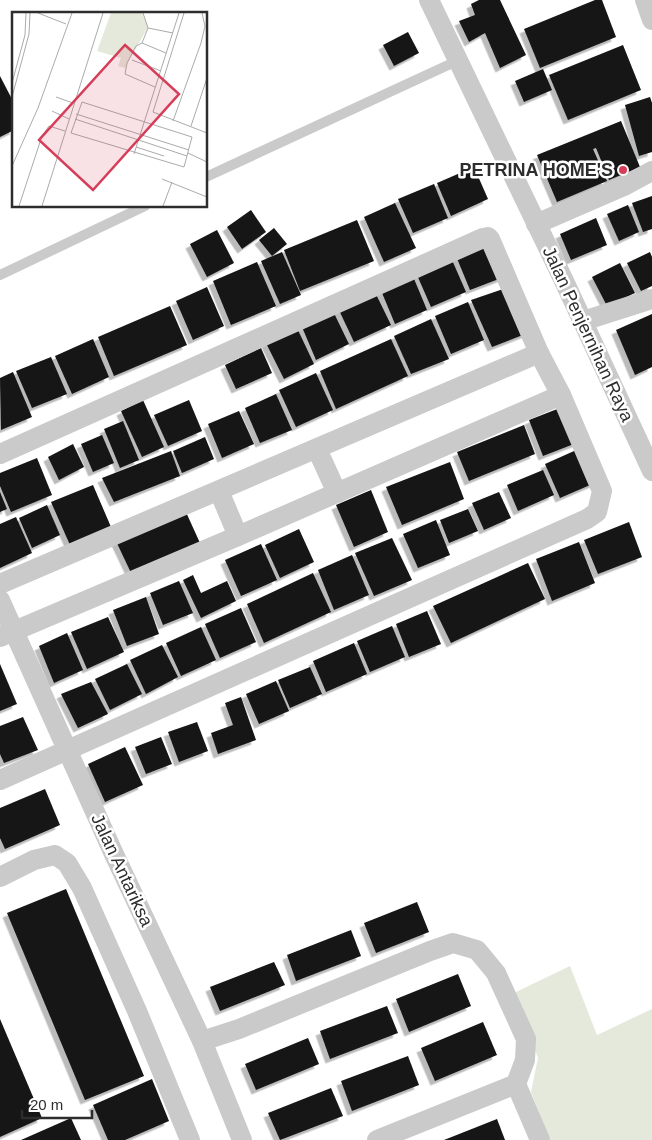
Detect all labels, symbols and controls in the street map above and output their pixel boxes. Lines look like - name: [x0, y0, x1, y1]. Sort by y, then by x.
- inset map: [12, 12, 208, 208]
- place label: PETRINA HOME'S: [459, 160, 613, 180]
- marker: PETRINA HOME'S: [617, 164, 629, 176]
- street label: Jalan Penjernihan Raya: [539, 243, 638, 426]
- street label: Jalan Antariksa: [87, 810, 157, 930]
- scale bar: [22, 1088, 92, 1120]
- text: 20 m: [30, 1096, 63, 1113]

